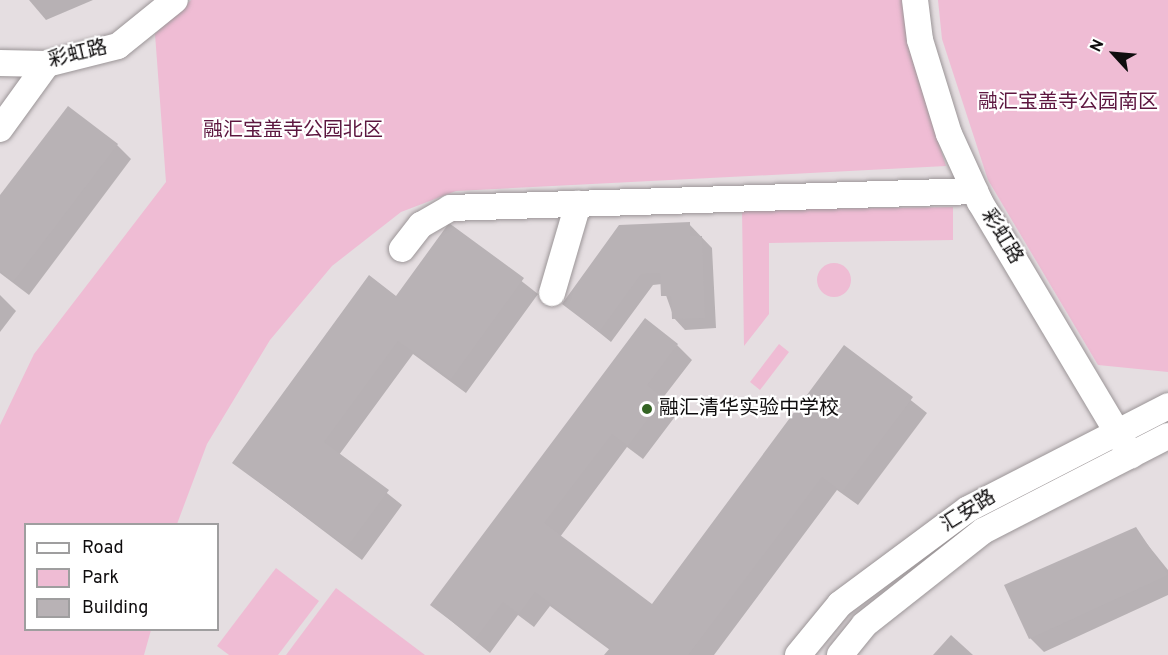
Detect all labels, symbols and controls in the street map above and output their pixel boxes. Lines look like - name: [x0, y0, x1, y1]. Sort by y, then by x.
- north arrow: [1084, 24, 1144, 84]
- street label: 彩虹路: [46, 37, 110, 73]
- text: N: [1086, 37, 1109, 56]
- park label: 融汇宝盖寺公园南区: [978, 91, 1158, 115]
- park label: 融汇宝盖寺公园北区: [203, 119, 383, 143]
- street label: 彩虹路: [975, 205, 1027, 269]
- place label: 融汇清华实验中学校: [659, 397, 839, 421]
- marker: 融汇清华实验中学校: [640, 402, 654, 416]
- street label: 汇安路: [937, 486, 1001, 538]
- legend: [24, 523, 219, 631]
- text: Road: [82, 537, 124, 560]
- text: Park: [82, 567, 119, 590]
- text: Building: [82, 597, 148, 620]

